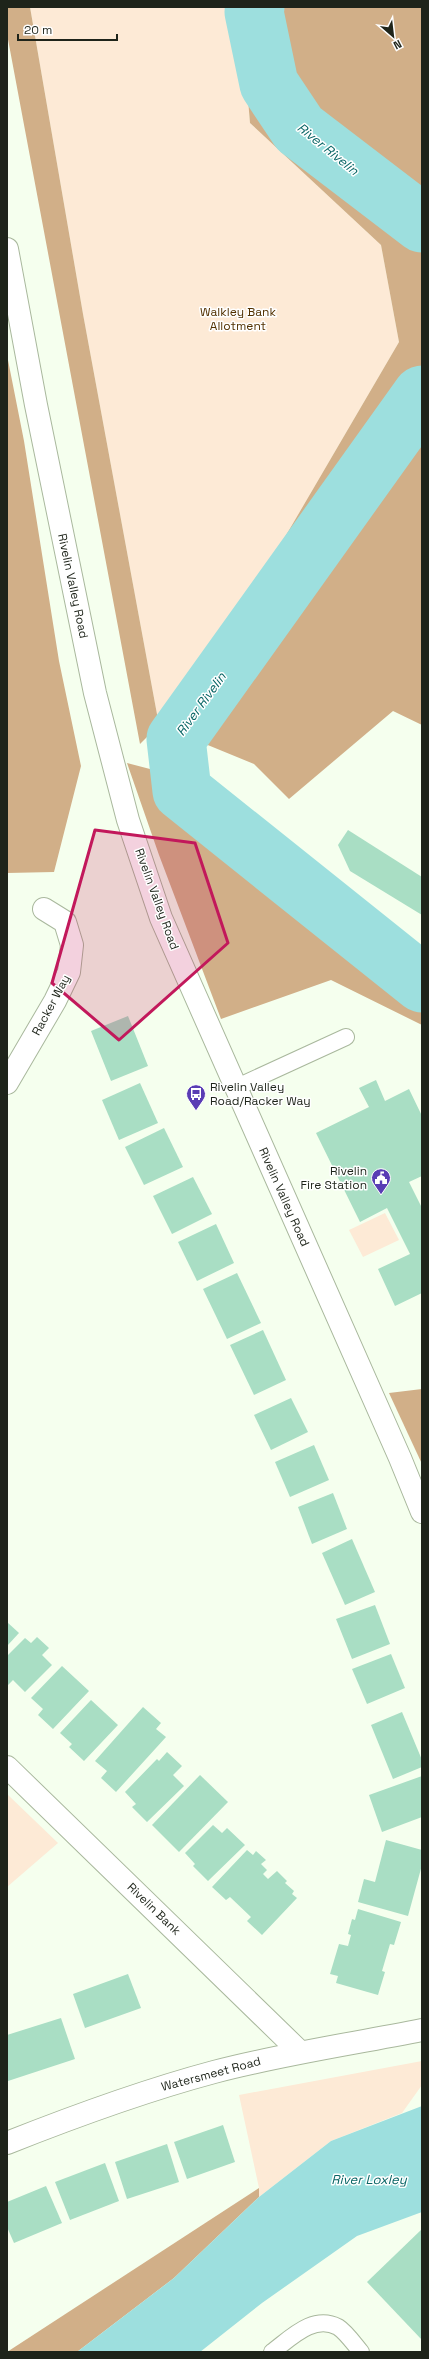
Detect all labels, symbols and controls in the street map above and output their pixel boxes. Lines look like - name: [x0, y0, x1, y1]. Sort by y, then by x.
- scale bar: [18, 16, 117, 42]
- north arrow: [373, 16, 413, 56]
- text: 20 m: [24, 22, 52, 38]
- text: N: [391, 37, 404, 53]
- water label: River Rivelin: [294, 119, 363, 180]
- park label: Walkley Bank Allotment: [200, 304, 276, 334]
- street label: Rivelin Valley Road: [54, 532, 92, 640]
- water label: River Rivelin: [172, 668, 230, 739]
- street label: Rivelin Valley Road: [131, 846, 183, 952]
- street label: Racker Way: [28, 972, 74, 1038]
- place label: Rivelin Valley Road/Racker Way: [210, 1079, 311, 1109]
- bus stop icon: Rivelin Valley Road/Racker Way: [185, 1083, 207, 1111]
- street label: Rivelin Valley Road: [255, 1145, 313, 1249]
- place label: Rivelin Fire Station: [300, 1163, 367, 1193]
- public building icon: Rivelin Fire Station: [370, 1167, 392, 1195]
- street label: Rivelin Bank: [124, 1879, 185, 1939]
- street label: Watersmeet Road: [159, 2053, 263, 2095]
- water label: River Loxley: [331, 2171, 408, 2188]

